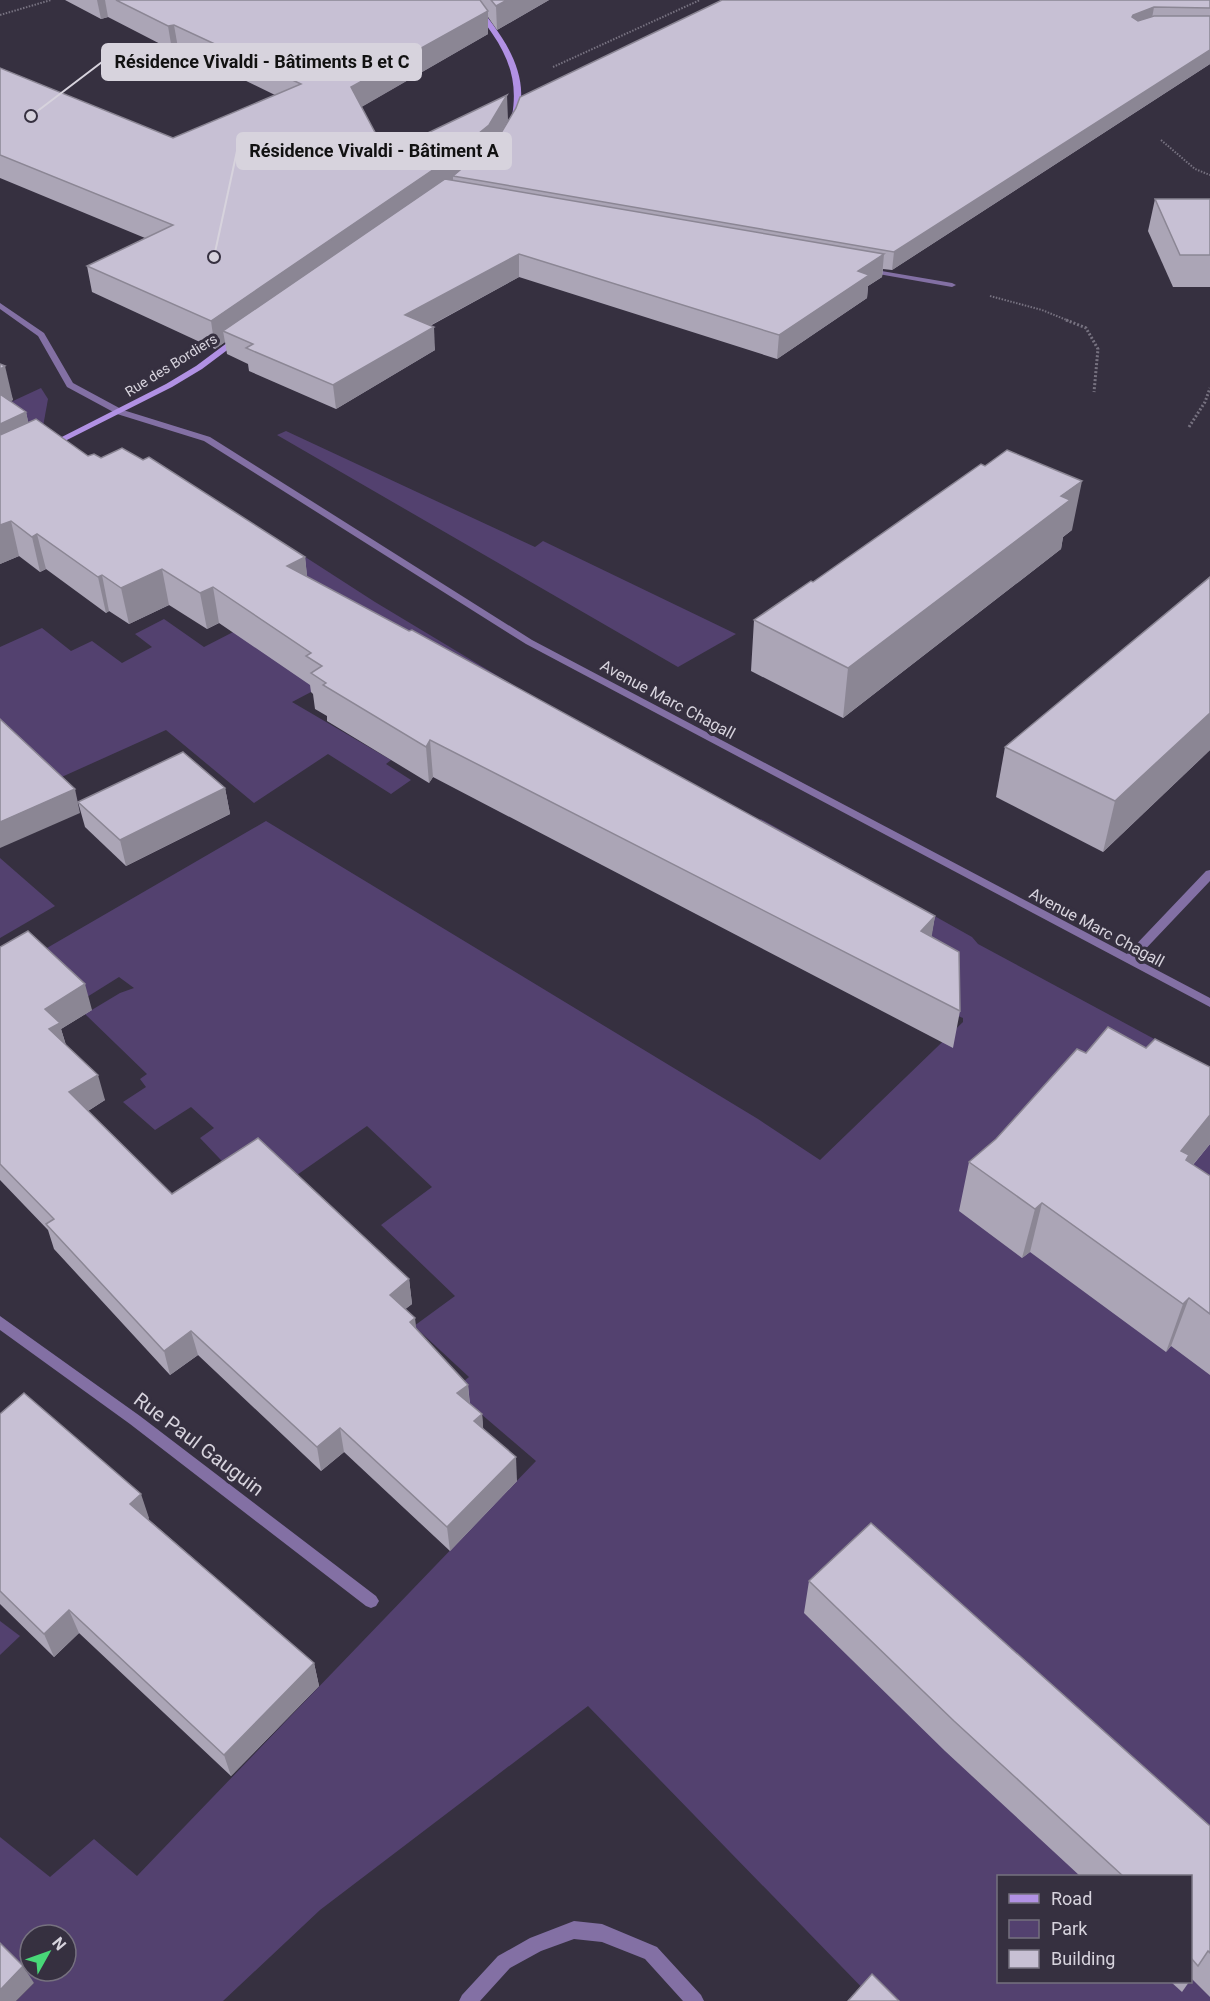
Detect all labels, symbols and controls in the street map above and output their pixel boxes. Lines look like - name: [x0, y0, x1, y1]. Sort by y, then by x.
- callout: Résidence Vivaldi - Bâtiments B et C: [102, 44, 421, 80]
- text: Résidence Vivaldi - Bâtiments B et C: [115, 51, 410, 72]
- callout: Résidence Vivaldi - Bâtiment A: [237, 133, 511, 169]
- text: Résidence Vivaldi - Bâtiment A: [249, 140, 500, 161]
- street label: Rue des Bordiers: [122, 330, 220, 400]
- street label: Avenue Marc Chagall: [597, 656, 738, 743]
- street label: Avenue Marc Chagall: [1026, 884, 1167, 971]
- street label: Rue Paul Gauguin: [129, 1387, 269, 1501]
- legend: [997, 1875, 1192, 1983]
- text: Road: [1051, 1888, 1092, 1909]
- text: Park: [1051, 1918, 1088, 1939]
- north arrow: [18, 1923, 78, 1983]
- text: N: [48, 1933, 70, 1954]
- text: Building: [1051, 1948, 1115, 1969]

